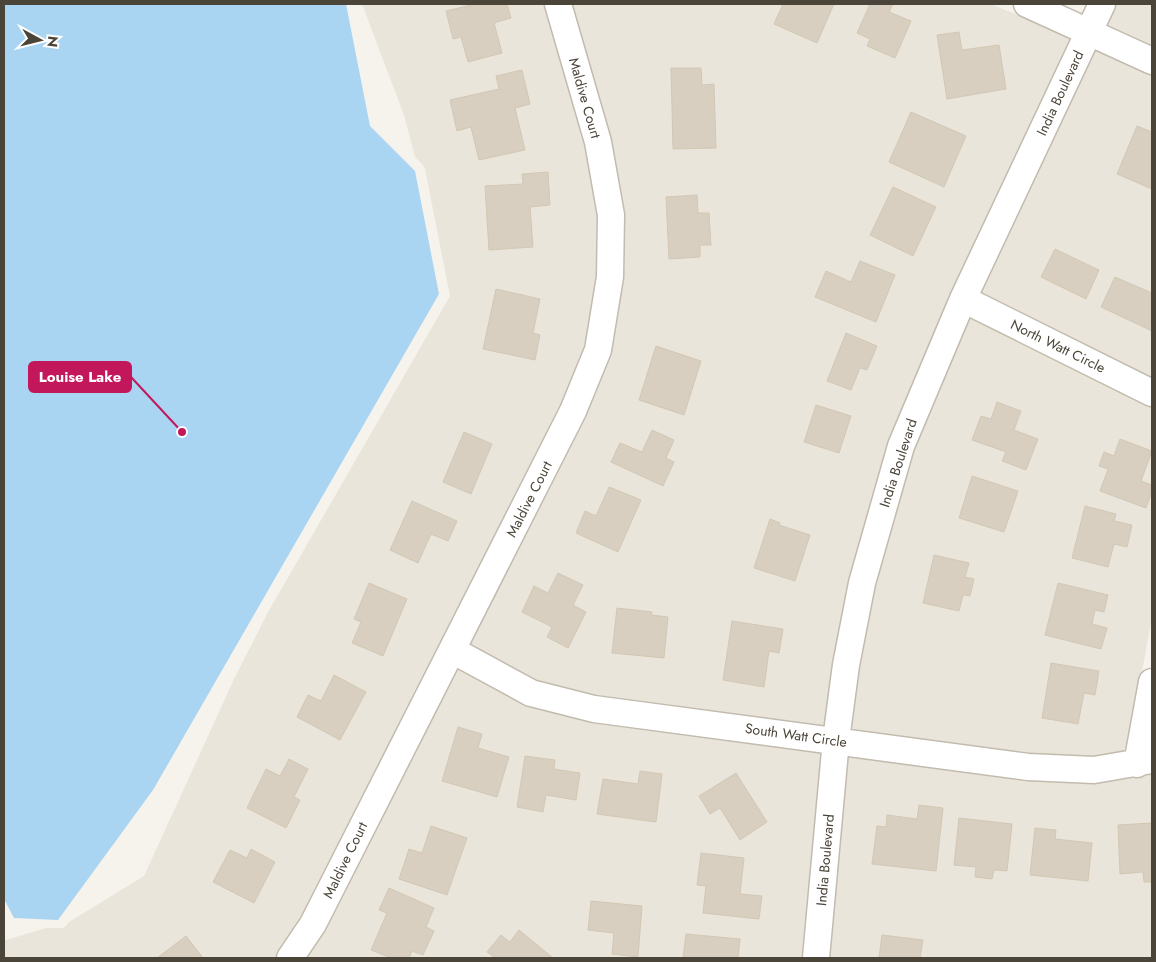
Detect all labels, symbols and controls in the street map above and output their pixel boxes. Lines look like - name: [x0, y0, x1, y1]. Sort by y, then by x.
- north arrow: [15, 15, 65, 65]
- text: N: [42, 35, 64, 48]
- street label: India Boulevard: [1031, 47, 1089, 139]
- street label: Maldive Court: [564, 55, 606, 141]
- street label: North Watt Circle: [1007, 314, 1109, 378]
- callout: Louise Lake: [29, 362, 131, 392]
- text: Louise Lake: [39, 366, 122, 388]
- street label: India Boulevard: [874, 416, 922, 510]
- street label: Maldive Court: [501, 457, 557, 541]
- street label: South Watt Circle: [744, 718, 848, 752]
- street label: India Boulevard: [811, 813, 839, 907]
- street label: Maldive Court: [318, 818, 372, 902]

